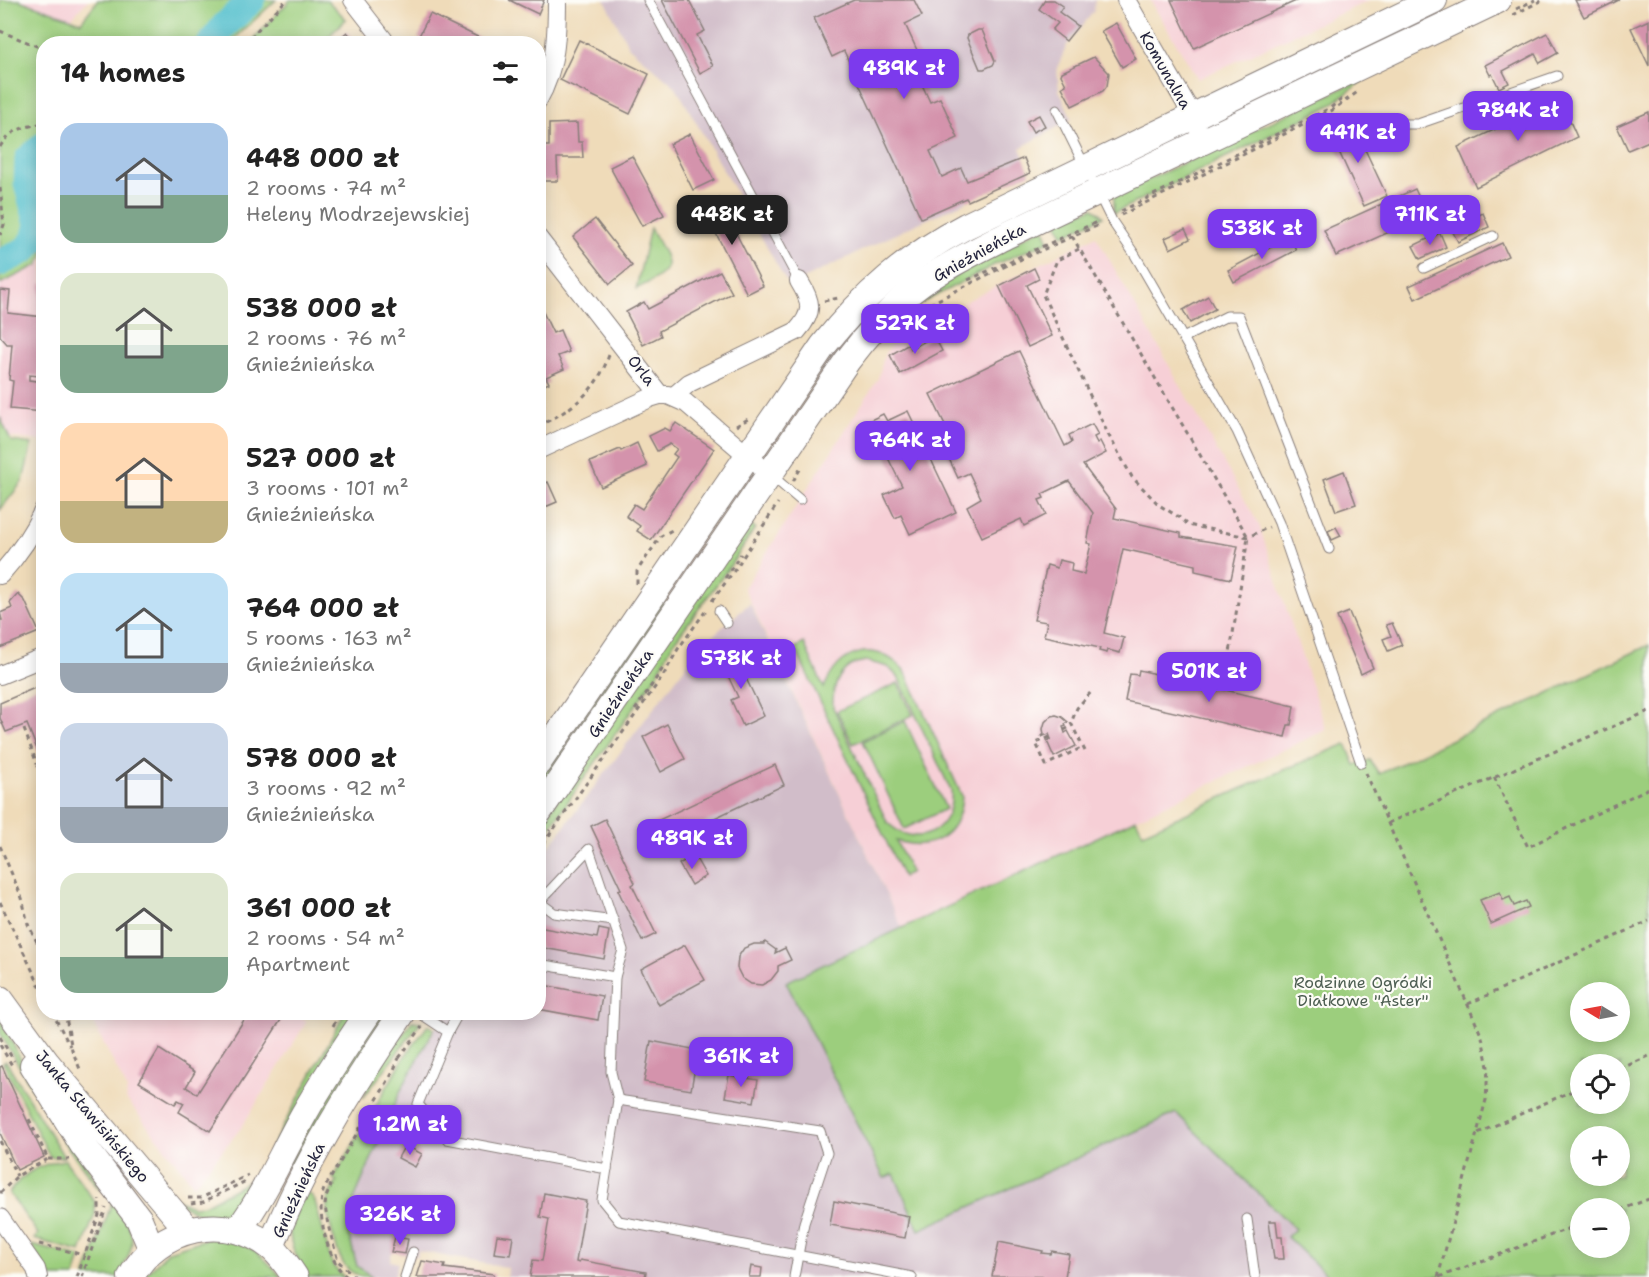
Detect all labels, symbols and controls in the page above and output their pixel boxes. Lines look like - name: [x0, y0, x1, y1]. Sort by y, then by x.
- street label: Komunalna: [1135, 28, 1196, 113]
- pin: 489K zł: [849, 49, 959, 100]
- text: 14 homes: [60, 55, 186, 90]
- text: 489K zł: [863, 55, 945, 81]
- icon: filters: [489, 56, 522, 89]
- pin: 784K zł: [1463, 91, 1573, 142]
- text: 784K zł: [1477, 97, 1559, 123]
- pin: 441K zł: [1303, 113, 1413, 164]
- text: 441K zł: [1320, 119, 1396, 145]
- text: 448 000 zł: [246, 140, 399, 175]
- icon: home: [108, 147, 180, 219]
- text: 2 rooms · 74 m²: [246, 175, 406, 201]
- pin: 448K zł: [677, 195, 787, 246]
- pin: 711K zł: [1375, 195, 1485, 246]
- text: Heleny Modrzejewskiej: [246, 201, 469, 227]
- text: 448K zł: [691, 201, 773, 227]
- text: 711K zł: [1394, 201, 1466, 227]
- pin: 538K zł: [1207, 209, 1317, 260]
- text: 538K zł: [1222, 215, 1302, 241]
- street label: Gnieźnieńska: [929, 218, 1029, 287]
- text: 538 000 zł: [246, 290, 397, 325]
- icon: home: [108, 297, 180, 369]
- pin: 527K zł: [860, 304, 970, 355]
- text: 527K zł: [875, 310, 955, 336]
- text: 2 rooms · 76 m²: [246, 325, 406, 351]
- text: Gnieźnieńska: [246, 351, 375, 377]
- street label: Orla: [623, 351, 660, 390]
- pin: 764K zł: [855, 421, 965, 472]
- text: 764K zł: [869, 427, 951, 453]
- text: 527 000 zł: [246, 440, 395, 475]
- icon: home: [108, 447, 180, 519]
- text: 3 rooms · 101 m²: [246, 475, 409, 501]
- text: Gnieźnieńska: [246, 501, 375, 527]
- text: 764 000 zł: [246, 590, 399, 625]
- icon: home: [108, 597, 180, 669]
- text: 5 rooms · 163 m²: [246, 625, 412, 651]
- pin: 578K zł: [686, 639, 796, 690]
- street label: Gnieźnieńska: [583, 645, 658, 742]
- text: 578K zł: [701, 645, 781, 671]
- text: Gnieźnieńska: [246, 651, 375, 677]
- pin: 501K zł: [1154, 652, 1264, 703]
- text: 501K zł: [1171, 658, 1247, 684]
- text: 578 000 zł: [246, 740, 397, 775]
- icon: home: [108, 747, 180, 819]
- text: 3 rooms · 92 m²: [246, 775, 406, 801]
- text: Gnieźnieńska: [246, 801, 375, 827]
- pin: 489K zł: [637, 819, 747, 870]
- text: 489K zł: [651, 825, 733, 851]
- text: 361 000 zł: [246, 890, 391, 925]
- icon: home: [108, 897, 180, 969]
- text: 2 rooms · 54 m²: [246, 925, 405, 951]
- text: Apartment: [246, 951, 350, 977]
- park label: Rodzinne Ogródki Diałkowe "Aster": [1294, 972, 1432, 1011]
- north arrow: [1570, 982, 1630, 1042]
- map controls: [1570, 982, 1630, 1258]
- pin: 361K zł: [686, 1037, 796, 1088]
- text: 361K zł: [703, 1043, 779, 1069]
- street label: Janka Stawisińskiego: [31, 1046, 154, 1187]
- button: locate: [1570, 1054, 1630, 1114]
- pin: 1.2M zł: [355, 1105, 465, 1156]
- text: 1.2M zł: [372, 1111, 448, 1137]
- button: +: [1570, 1126, 1630, 1186]
- street label: Gnieźnieńska: [267, 1139, 330, 1241]
- pin: 326K zł: [345, 1195, 455, 1246]
- button: −: [1570, 1198, 1630, 1258]
- text: 326K zł: [359, 1201, 441, 1227]

